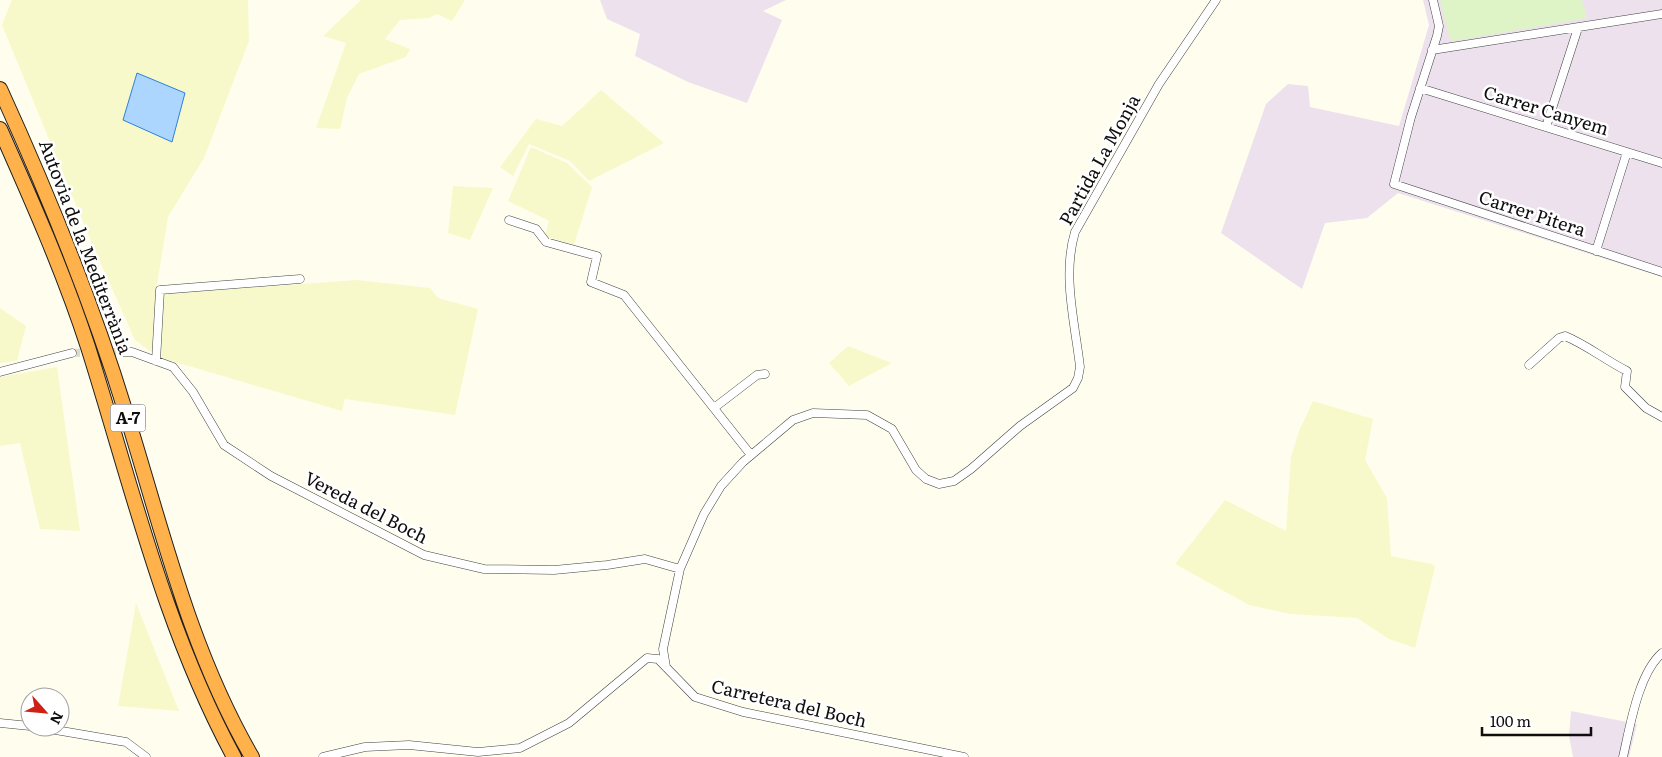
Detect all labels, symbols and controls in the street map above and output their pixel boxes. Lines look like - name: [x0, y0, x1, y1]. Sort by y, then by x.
- street label: Carrer Canyem: [1481, 78, 1612, 141]
- street label: Partida La Monja: [1052, 89, 1146, 230]
- street label: Autovia de la Mediterrània: [33, 135, 140, 358]
- street label: Carrer Pitera: [1476, 183, 1590, 243]
- road number: A-7: [110, 404, 146, 432]
- street label: Vereda del Boch: [300, 464, 433, 549]
- street label: Carretera del Boch: [709, 672, 870, 734]
- north arrow: [20, 687, 70, 737]
- scale bar: [1482, 704, 1591, 736]
- text: N: [46, 709, 69, 728]
- text: 100 m: [1490, 709, 1531, 732]

